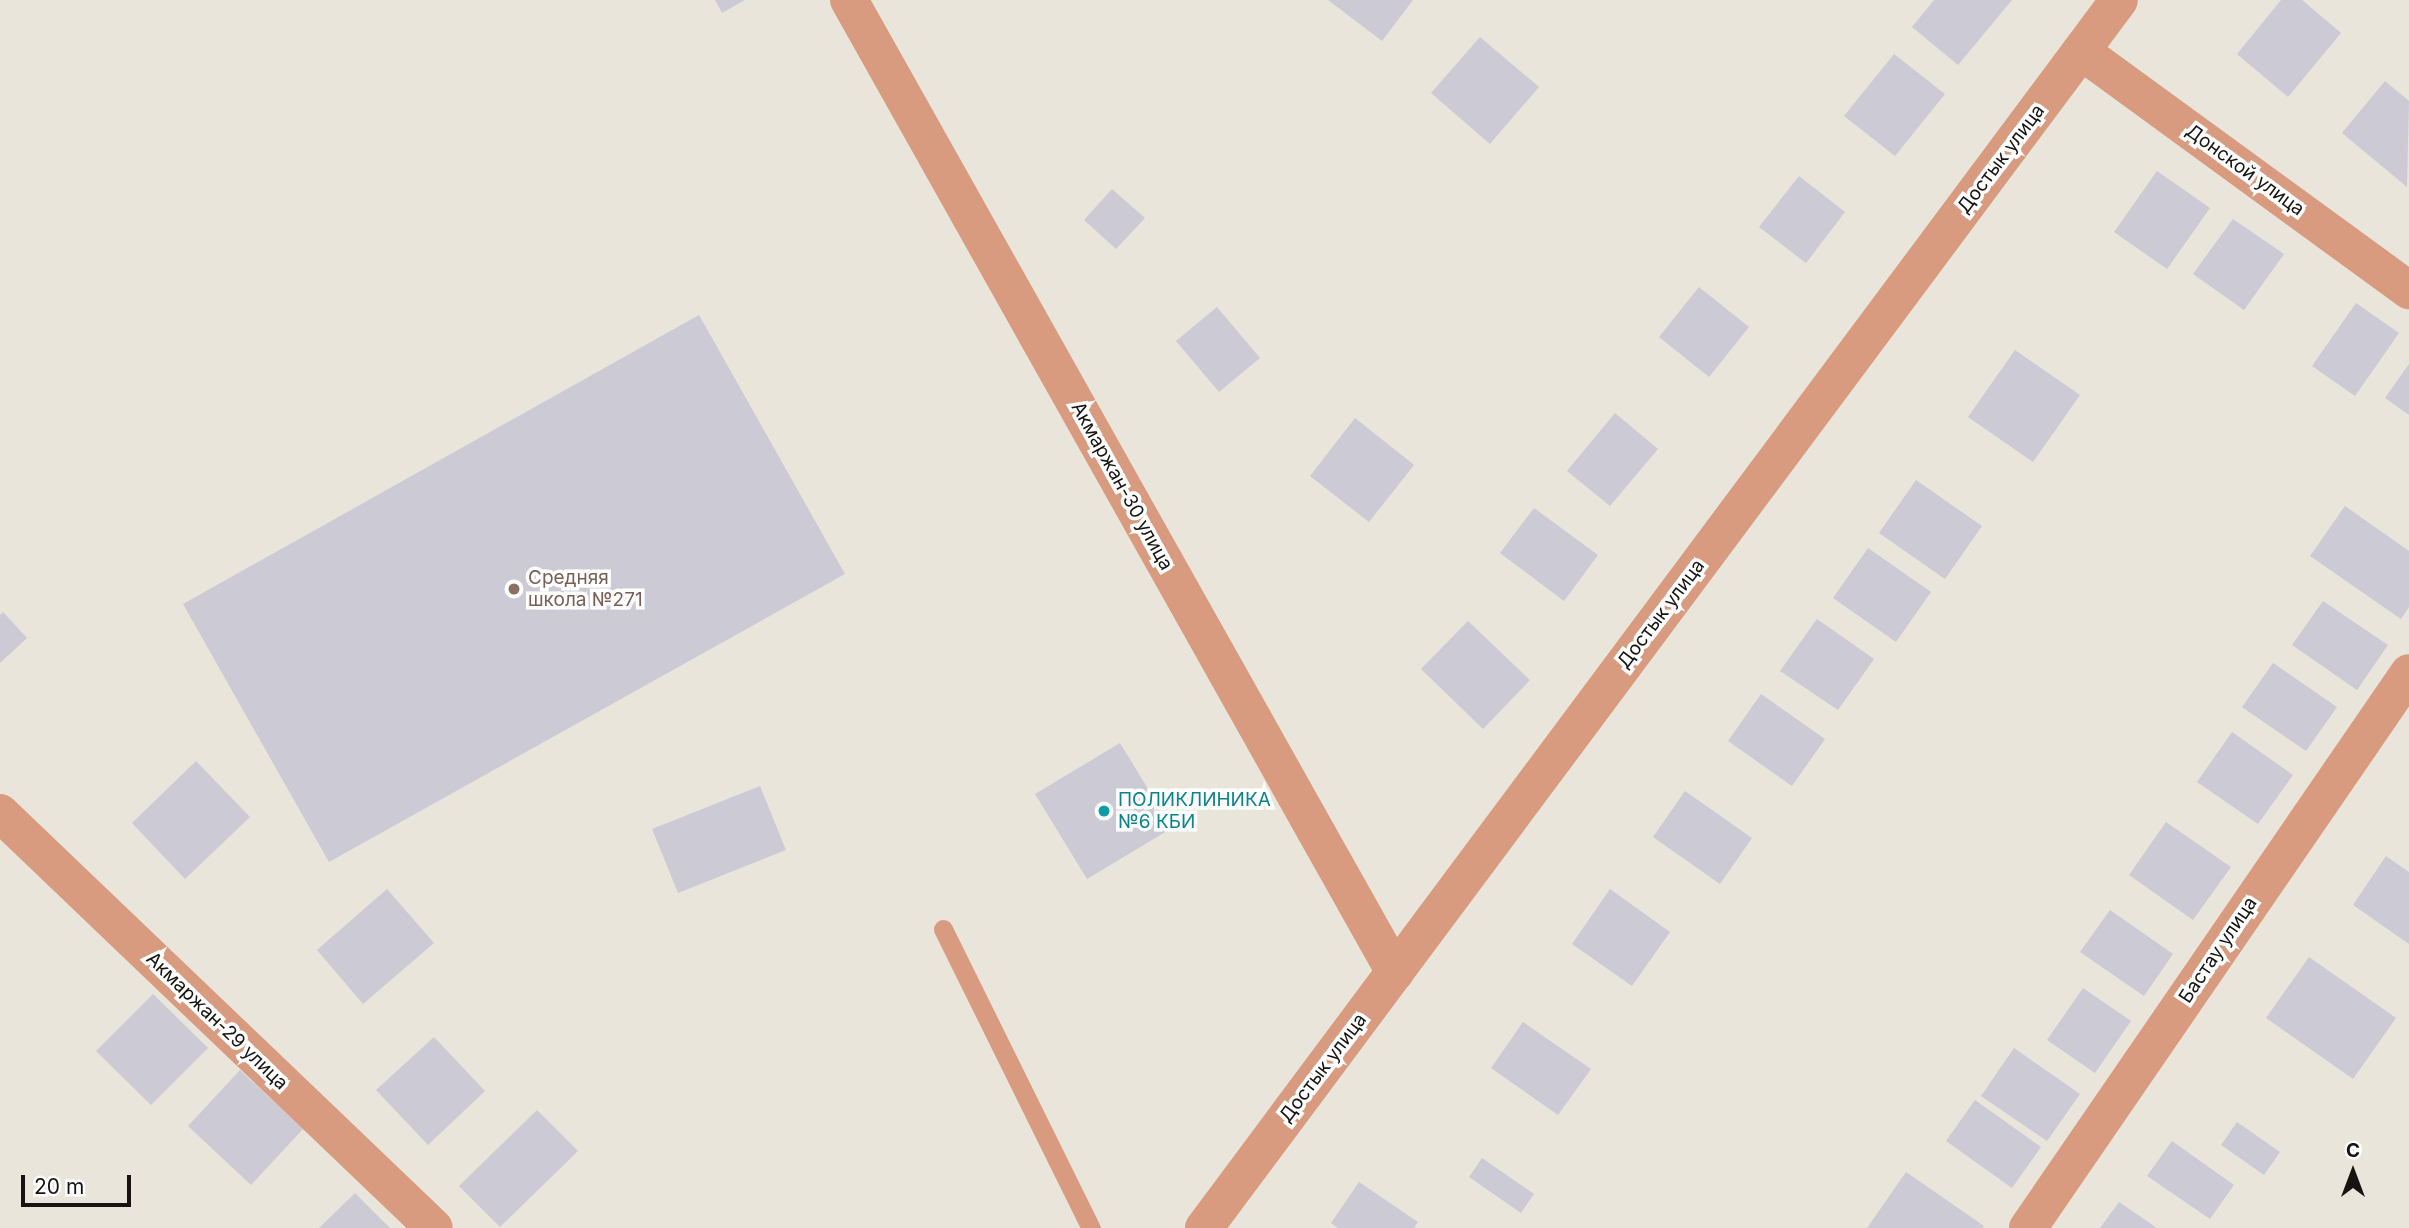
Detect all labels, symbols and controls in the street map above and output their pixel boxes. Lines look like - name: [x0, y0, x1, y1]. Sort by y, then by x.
- street label: Достык улица: [1953, 100, 2049, 218]
- street label: Донской улица: [2181, 119, 2309, 221]
- street label: Акмаржан-30 улица: [1066, 398, 1178, 574]
- street label: Достык улица: [1613, 555, 1709, 673]
- place label: Средняя школа №271: [528, 567, 643, 611]
- marker: Средняя школа №271: [506, 581, 522, 597]
- place label: ПОЛИКЛИНИКА №6 КБИ: [1118, 789, 1271, 833]
- marker: ПОЛИКЛИНИКА №6 КБИ: [1096, 803, 1112, 819]
- street label: Бастау улица: [2174, 893, 2262, 1007]
- street label: Акмаржан-29 улица: [141, 947, 293, 1095]
- street label: Достык улица: [1275, 1009, 1371, 1127]
- north arrow: [2318, 1137, 2388, 1207]
- text: С: [2346, 1139, 2360, 1162]
- scale bar: [24, 1162, 135, 1206]
- text: 20 m: [34, 1174, 84, 1199]

